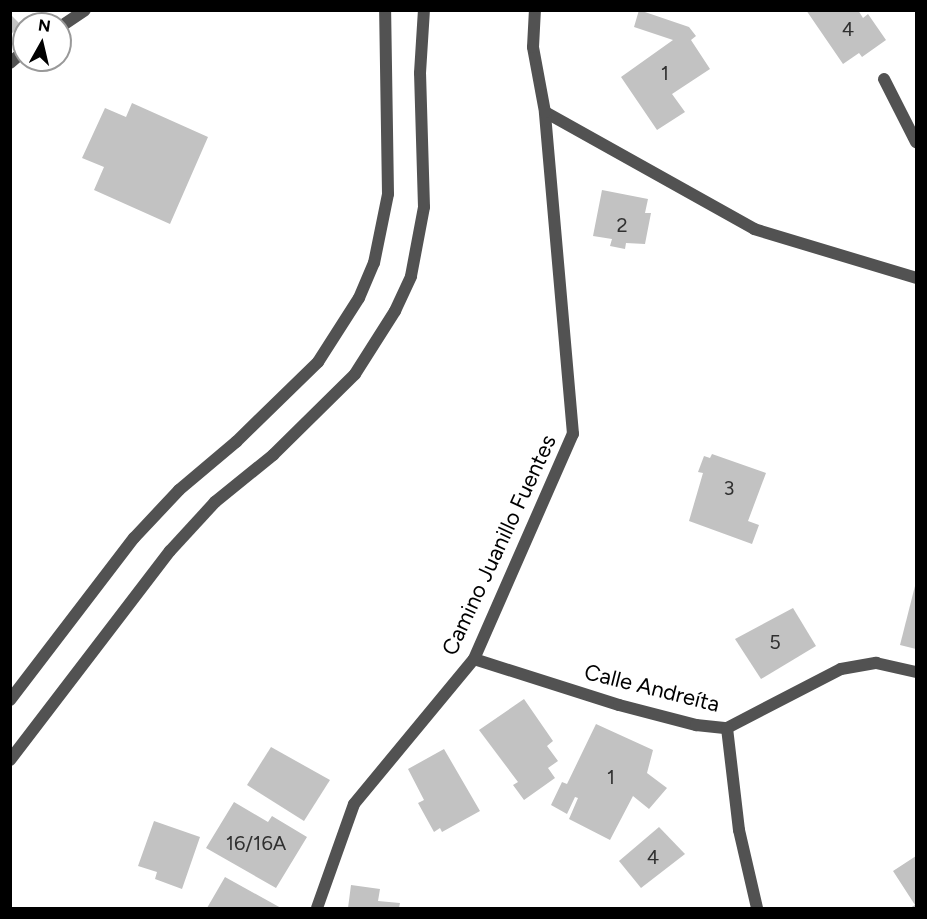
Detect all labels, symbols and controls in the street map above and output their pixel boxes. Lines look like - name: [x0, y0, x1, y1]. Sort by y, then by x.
- north arrow: [12, 12, 72, 72]
- text: N: [37, 15, 52, 36]
- house number: 4: [842, 17, 854, 41]
- house number: 1: [661, 61, 669, 85]
- house number: 2: [616, 213, 628, 237]
- street label: Camino Juanillo Fuentes: [436, 431, 562, 659]
- house number: 3: [724, 476, 734, 500]
- house number: 5: [769, 630, 781, 654]
- street label: Calle Andreíta: [582, 658, 722, 718]
- house number: 1: [607, 765, 615, 789]
- house number: 16/16A: [226, 831, 286, 855]
- house number: 4: [647, 845, 659, 869]

